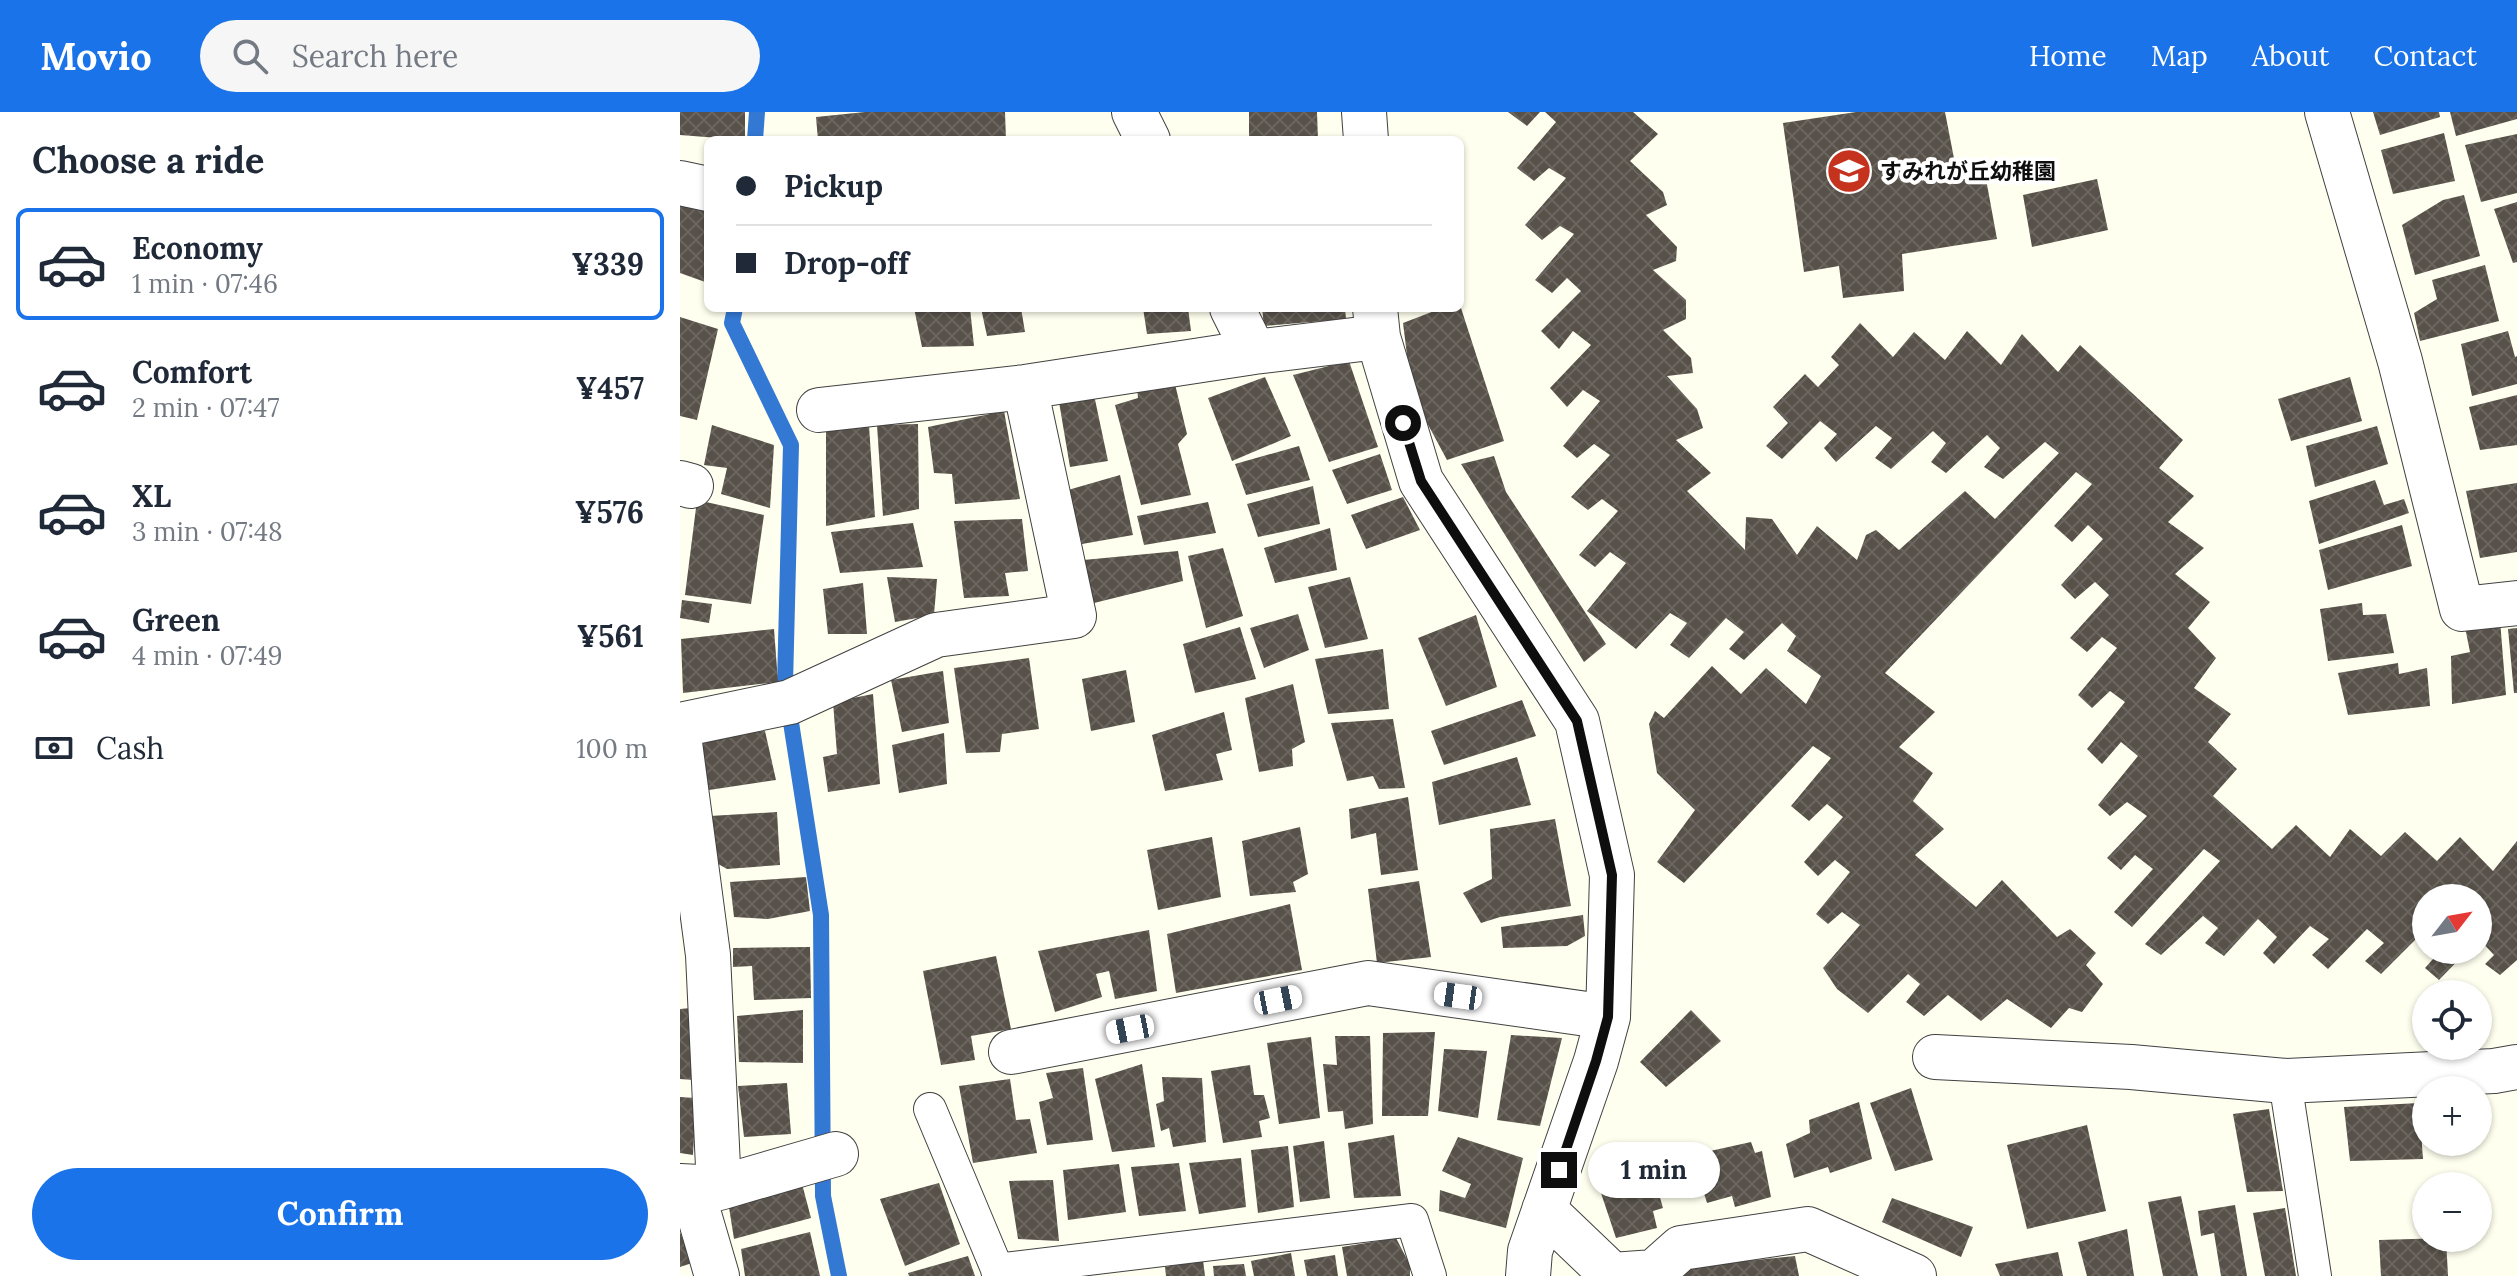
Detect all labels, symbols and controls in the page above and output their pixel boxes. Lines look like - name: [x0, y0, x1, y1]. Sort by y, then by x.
- search box: [200, 20, 760, 92]
- text: Movio: [40, 32, 152, 80]
- icon: search: [228, 34, 272, 78]
- text: Search here: [292, 37, 458, 75]
- text: Home: [2029, 38, 2107, 74]
- text: Map: [2151, 38, 2208, 74]
- text: About: [2252, 38, 2329, 74]
- text: Contact: [2373, 38, 2477, 74]
- text: Choose a ride: [32, 137, 264, 183]
- school or university icon: すみれが丘幼稚園: [1825, 147, 1873, 195]
- place label: すみれが丘幼稚園: [1880, 157, 2056, 185]
- text: Pickup: [784, 167, 883, 205]
- icon: car: [36, 228, 108, 300]
- text: Economy: [132, 229, 263, 267]
- text: Drop-off: [784, 244, 909, 282]
- text: ¥339: [571, 245, 644, 283]
- text: 1 min · 07:46: [132, 267, 278, 300]
- icon: car: [36, 352, 108, 424]
- text: Comfort: [132, 353, 252, 391]
- text: ¥457: [576, 369, 644, 407]
- text: 2 min · 07:47: [132, 391, 279, 424]
- route start: [1385, 405, 1421, 441]
- icon: car: [36, 476, 108, 548]
- text: XL: [132, 477, 171, 515]
- text: ¥576: [575, 493, 644, 531]
- text: 3 min · 07:48: [132, 515, 283, 548]
- icon: car: [36, 600, 108, 672]
- text: Green: [132, 601, 220, 639]
- text: ¥561: [577, 617, 644, 655]
- text: 4 min · 07:49: [132, 639, 283, 672]
- icon: cash: [32, 726, 76, 770]
- text: Cash: [96, 729, 164, 767]
- text: 100 m: [576, 732, 648, 765]
- north arrow: [2412, 884, 2492, 964]
- map controls: [2412, 884, 2492, 1252]
- button: locate: [2412, 980, 2492, 1060]
- car: [1433, 981, 1483, 1011]
- car: [1252, 984, 1304, 1016]
- car: [1104, 1013, 1156, 1045]
- button: +: [2412, 1076, 2492, 1156]
- callout: 1 min: [1587, 1142, 1719, 1198]
- route end: [1541, 1152, 1577, 1188]
- text: 1 min: [1621, 1153, 1687, 1186]
- button: Confirm: [32, 1168, 648, 1260]
- button: −: [2412, 1172, 2492, 1252]

